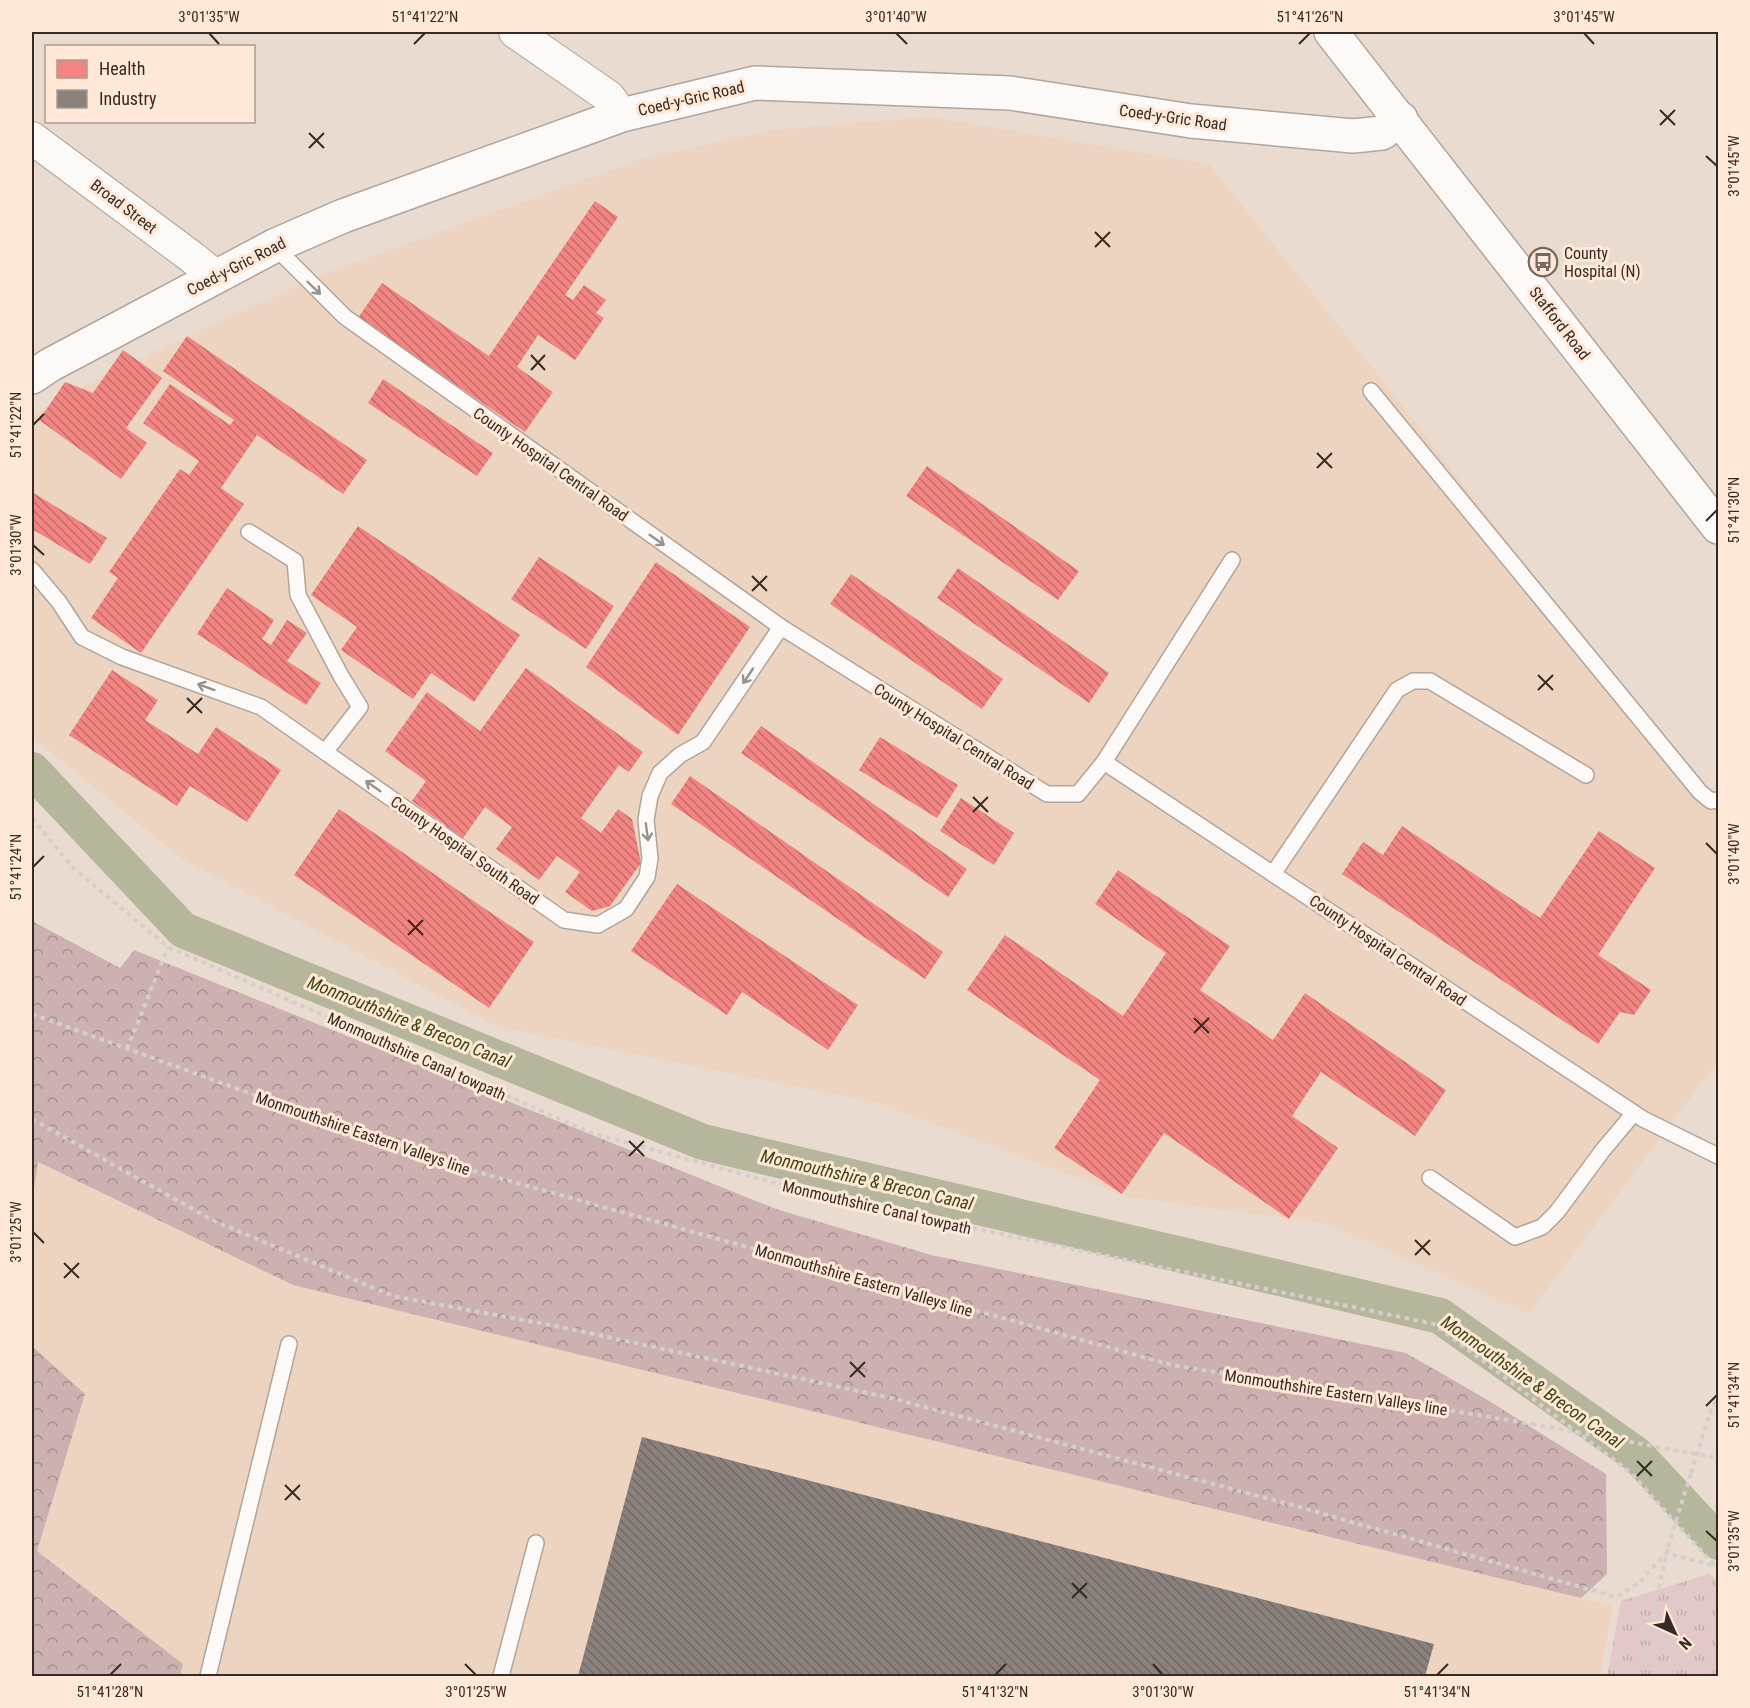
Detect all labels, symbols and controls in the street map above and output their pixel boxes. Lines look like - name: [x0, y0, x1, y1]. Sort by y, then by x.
- text: 3°01'35"W: [178, 8, 240, 26]
- text: 51°41'22"N: [392, 8, 458, 26]
- text: 3°01'40"W: [865, 8, 927, 26]
- text: 51°41'26"N: [1277, 8, 1343, 26]
- text: 3°01'45"W: [1553, 8, 1615, 26]
- legend: [45, 45, 255, 123]
- text: Health: [99, 58, 145, 79]
- street label: Coed-y-Gric Road: [636, 77, 746, 120]
- text: Industry: [99, 88, 157, 109]
- street label: Coed-y-Gric Road: [1118, 101, 1228, 134]
- text: 3°01'45"W: [1725, 135, 1743, 197]
- street label: Broad Street: [87, 175, 161, 238]
- street label: Coed-y-Gric Road: [184, 233, 289, 300]
- place label: County Hospital (N): [1564, 244, 1641, 281]
- bus stop icon: County Hospital (N): [1527, 246, 1559, 278]
- one-way arrow: [307, 280, 322, 295]
- street label: Stafford Road: [1525, 283, 1594, 364]
- text: 51°41'22"N: [7, 392, 25, 458]
- street label: County Hospital Central Road: [470, 404, 632, 525]
- text: 51°41'30"N: [1725, 477, 1743, 543]
- text: 3°01'30"W: [7, 514, 25, 576]
- one-way arrow: [649, 533, 665, 546]
- one-way arrow: [742, 667, 754, 683]
- street label: County Hospital Central Road: [870, 679, 1037, 793]
- one-way arrow: [197, 681, 216, 692]
- one-way arrow: [365, 779, 381, 792]
- street label: County Hospital South Road: [387, 792, 542, 909]
- one-way arrow: [642, 822, 653, 841]
- text: 3°01'40"W: [1725, 823, 1743, 885]
- text: 51°41'24"N: [7, 834, 25, 900]
- street label: County Hospital Central Road: [1306, 891, 1470, 1010]
- water label: Monmouthshire & Brecon Canal: [305, 971, 515, 1072]
- street label: Monmouthshire Canal towpath: [325, 1008, 509, 1104]
- street label: Monmouthshire Eastern Valleys line: [253, 1088, 473, 1179]
- water label: Monmouthshire & Brecon Canal: [759, 1145, 976, 1214]
- street label: Monmouthshire Canal towpath: [781, 1176, 973, 1238]
- text: 3°01'25"W: [7, 1201, 25, 1263]
- street label: Monmouthshire Eastern Valleys line: [753, 1240, 975, 1321]
- water label: Monmouthshire & Brecon Canal: [1437, 1311, 1628, 1453]
- text: 51°41'34"N: [1725, 1362, 1743, 1428]
- street label: Monmouthshire Eastern Valleys line: [1223, 1365, 1449, 1420]
- text: 3°01'35"W: [1725, 1510, 1743, 1572]
- north arrow: [1645, 1603, 1705, 1663]
- text: N: [1675, 1633, 1695, 1653]
- text: 51°41'28"N: [77, 1683, 143, 1701]
- text: 3°01'25"W: [445, 1683, 507, 1701]
- text: 51°41'32"N: [962, 1683, 1028, 1701]
- text: 3°01'30"W: [1132, 1683, 1194, 1701]
- text: 51°41'34"N: [1404, 1683, 1470, 1701]

